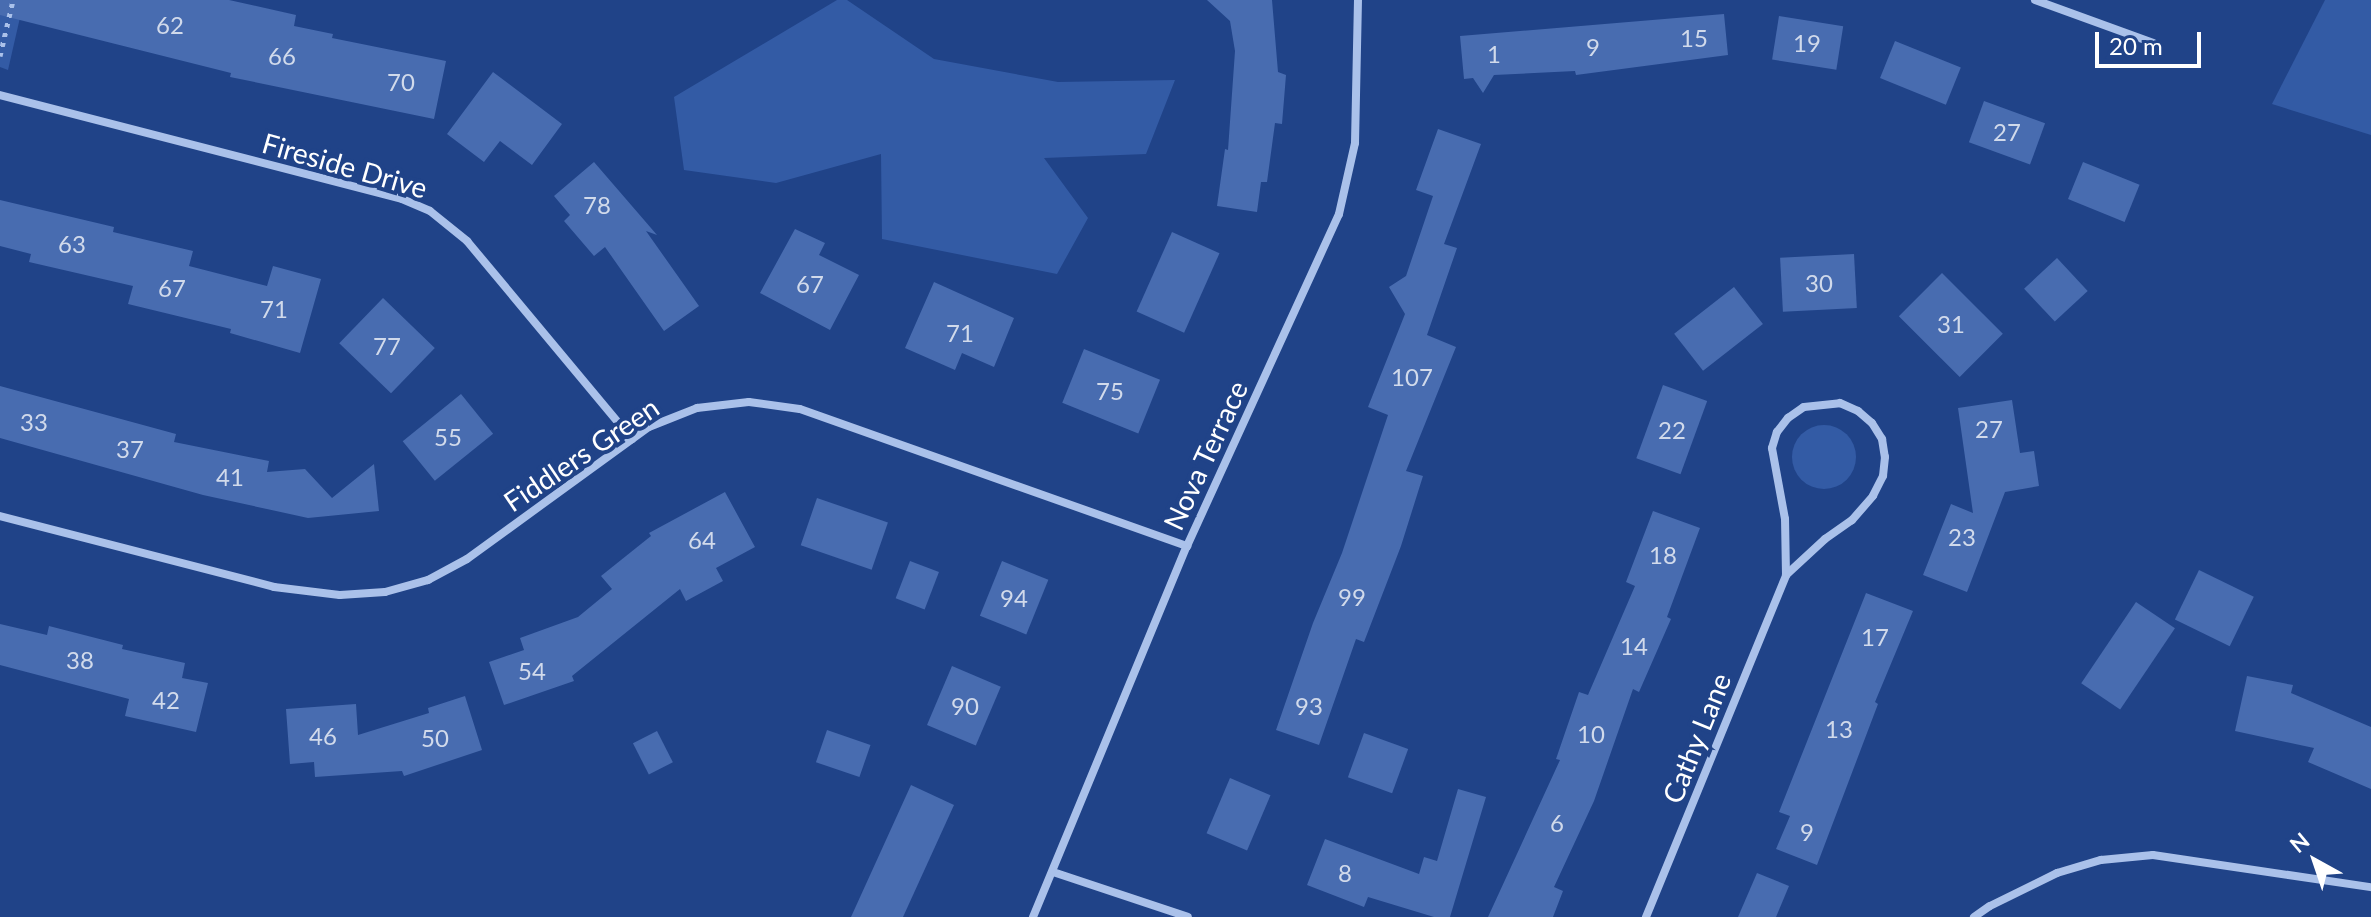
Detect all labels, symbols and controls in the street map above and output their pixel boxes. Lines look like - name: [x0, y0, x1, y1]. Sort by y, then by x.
- house number: 62: [156, 11, 184, 39]
- scale bar: [2099, 16, 2205, 66]
- house number: 15: [1680, 24, 1708, 52]
- house number: 19: [1793, 29, 1821, 57]
- text: 20 m: [2109, 31, 2163, 60]
- house number: 9: [1586, 33, 1600, 61]
- house number: 1: [1487, 40, 1501, 68]
- house number: 66: [268, 42, 296, 70]
- house number: 70: [387, 68, 415, 96]
- house number: 27: [1993, 118, 2021, 146]
- street label: Fireside Drive: [259, 125, 431, 205]
- house number: 78: [583, 191, 611, 219]
- house number: 63: [58, 230, 86, 258]
- house number: 30: [1805, 269, 1833, 297]
- house number: 67: [796, 270, 824, 298]
- house number: 67: [158, 274, 186, 302]
- house number: 71: [260, 295, 288, 323]
- house number: 31: [1937, 310, 1965, 338]
- house number: 71: [946, 319, 974, 347]
- house number: 77: [373, 332, 401, 360]
- house number: 107: [1391, 363, 1433, 391]
- street label: Nova Terrace: [1156, 375, 1254, 535]
- house number: 75: [1096, 377, 1124, 405]
- street label: Fiddlers Green: [497, 390, 665, 518]
- house number: 33: [20, 408, 48, 436]
- house number: 27: [1975, 415, 2003, 443]
- house number: 22: [1658, 416, 1686, 444]
- house number: 55: [434, 423, 462, 451]
- house number: 37: [116, 435, 144, 463]
- house number: 41: [216, 463, 244, 491]
- house number: 23: [1948, 523, 1976, 551]
- house number: 64: [688, 526, 716, 554]
- house number: 18: [1649, 541, 1677, 569]
- house number: 99: [1338, 583, 1366, 611]
- house number: 94: [1000, 584, 1028, 612]
- house number: 17: [1861, 623, 1889, 651]
- house number: 14: [1620, 632, 1648, 660]
- house number: 38: [66, 646, 94, 674]
- house number: 54: [518, 657, 546, 685]
- street label: Cathy Lane: [1655, 668, 1737, 808]
- house number: 42: [152, 686, 180, 714]
- house number: 90: [951, 692, 979, 720]
- house number: 93: [1295, 692, 1323, 720]
- house number: 13: [1825, 715, 1853, 743]
- house number: 10: [1577, 720, 1605, 748]
- house number: 46: [309, 722, 337, 750]
- house number: 50: [421, 724, 449, 752]
- house number: 6: [1550, 809, 1564, 837]
- house number: 9: [1800, 818, 1814, 846]
- north arrow: [2275, 821, 2355, 901]
- text: N: [2284, 826, 2314, 858]
- house number: 8: [1338, 859, 1352, 887]

